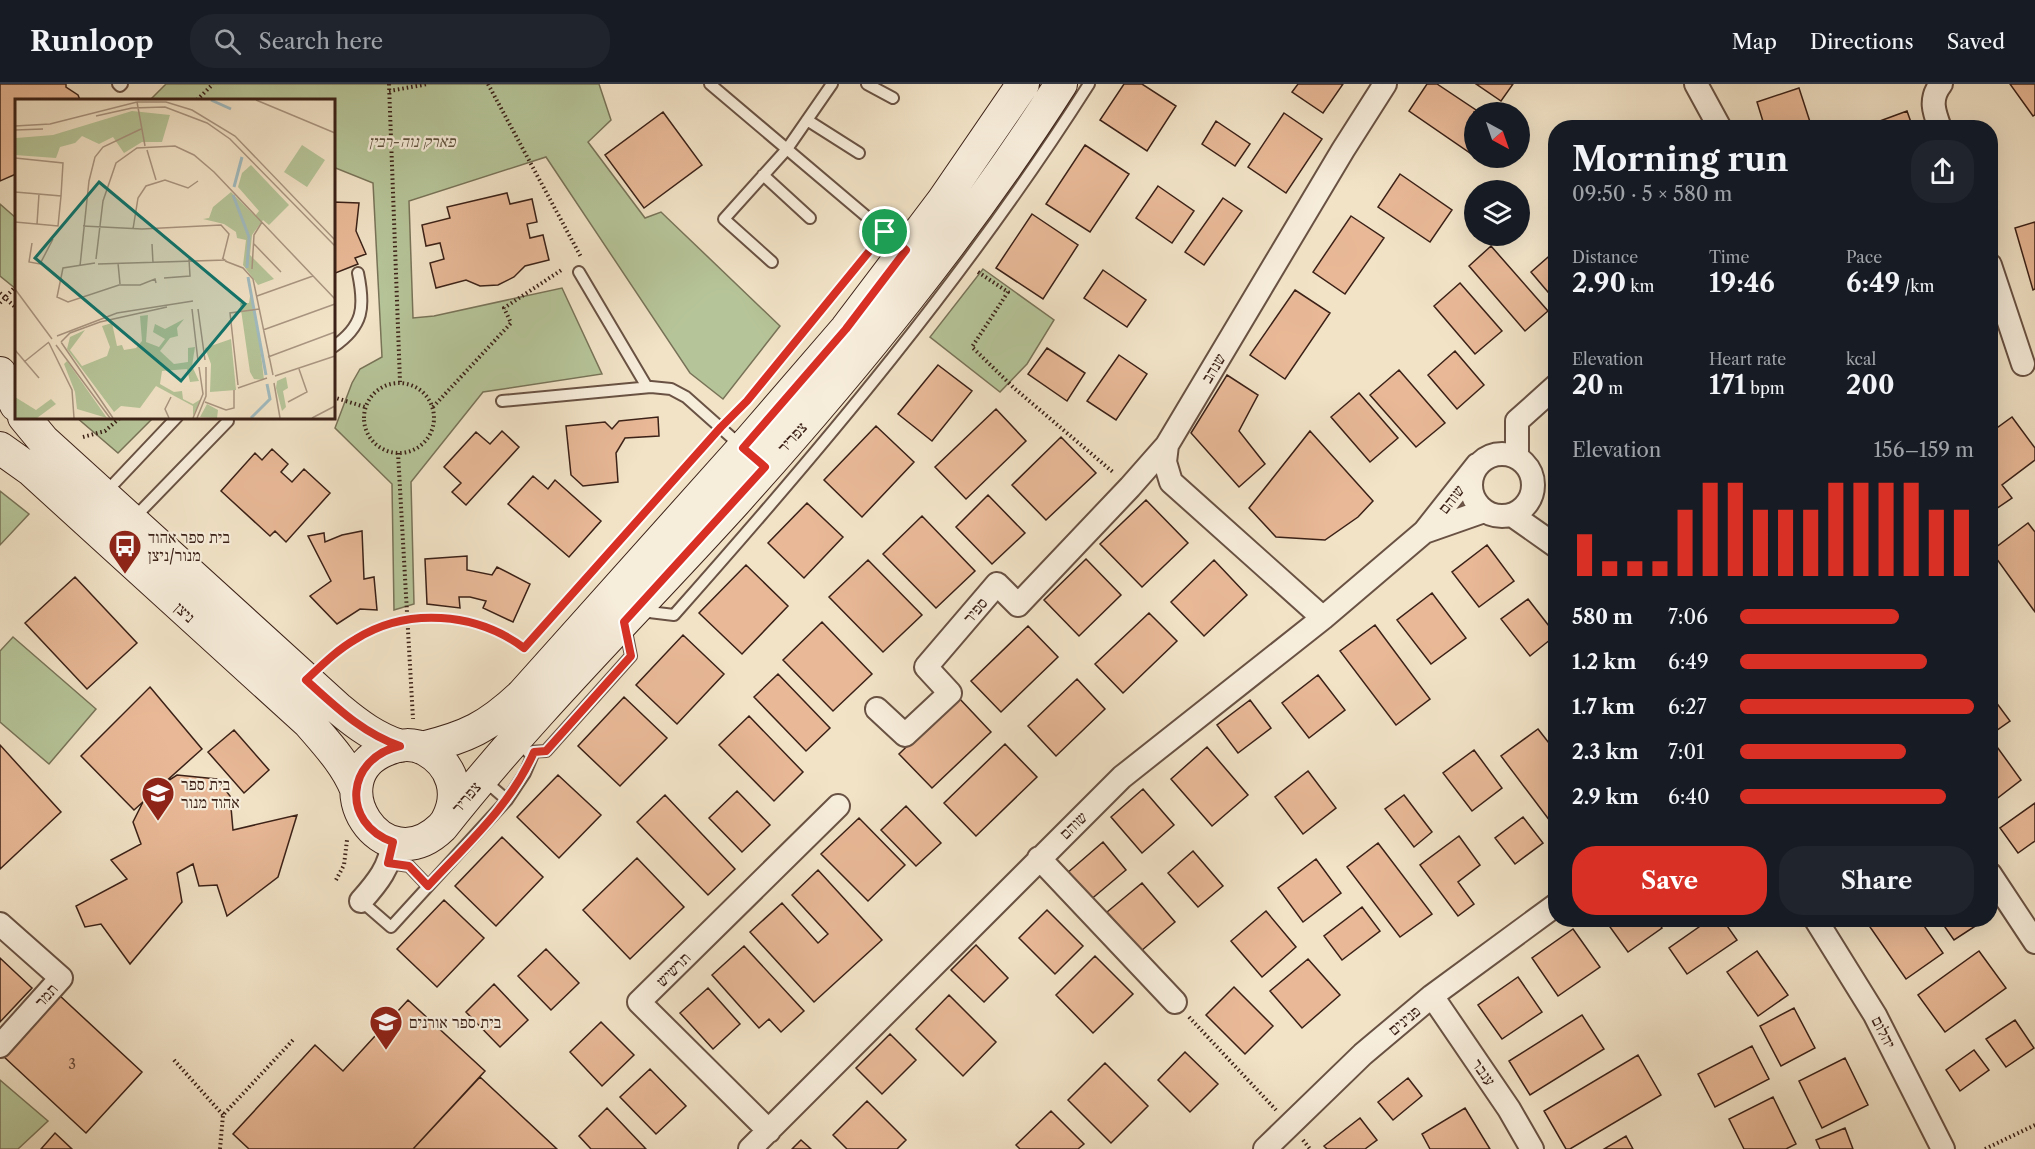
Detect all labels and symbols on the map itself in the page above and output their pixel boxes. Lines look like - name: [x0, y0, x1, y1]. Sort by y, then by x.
- inset map: [15, 99, 334, 418]
- north arrow: [1464, 102, 1530, 168]
- park label: פארק נוה-רבין: [369, 131, 456, 151]
- pin: [859, 206, 910, 257]
- street label: שנהב: [1196, 349, 1230, 387]
- street label: צפריר: [773, 417, 811, 457]
- street label: שוהם: [1433, 480, 1469, 517]
- place label: בית ספר אהוד מנור/ניצן: [148, 527, 230, 565]
- bus stop icon: בית ספר אהוד מנור/ניצן: [107, 528, 143, 575]
- street label: ספיר: [958, 593, 992, 627]
- street label: ניצן: [170, 598, 200, 626]
- place label: בית ספר אהוד מנור: [181, 774, 240, 812]
- school or university icon: בית ספר אהוד מנור: [140, 775, 176, 822]
- street label: צפריר: [447, 777, 485, 817]
- street label: שוהם: [1055, 807, 1091, 843]
- street label: תרשיש: [652, 948, 694, 990]
- street label: תמר: [30, 979, 62, 1011]
- street label: פנינים: [1384, 1001, 1424, 1039]
- school or university icon: בית ספר אורנים: [368, 1004, 404, 1051]
- place label: בית ספר אורנים: [409, 1012, 501, 1032]
- street label: יהלום: [1867, 1013, 1901, 1051]
- house number: 3: [68, 1055, 76, 1073]
- street label: ענבר: [1468, 1055, 1501, 1090]

